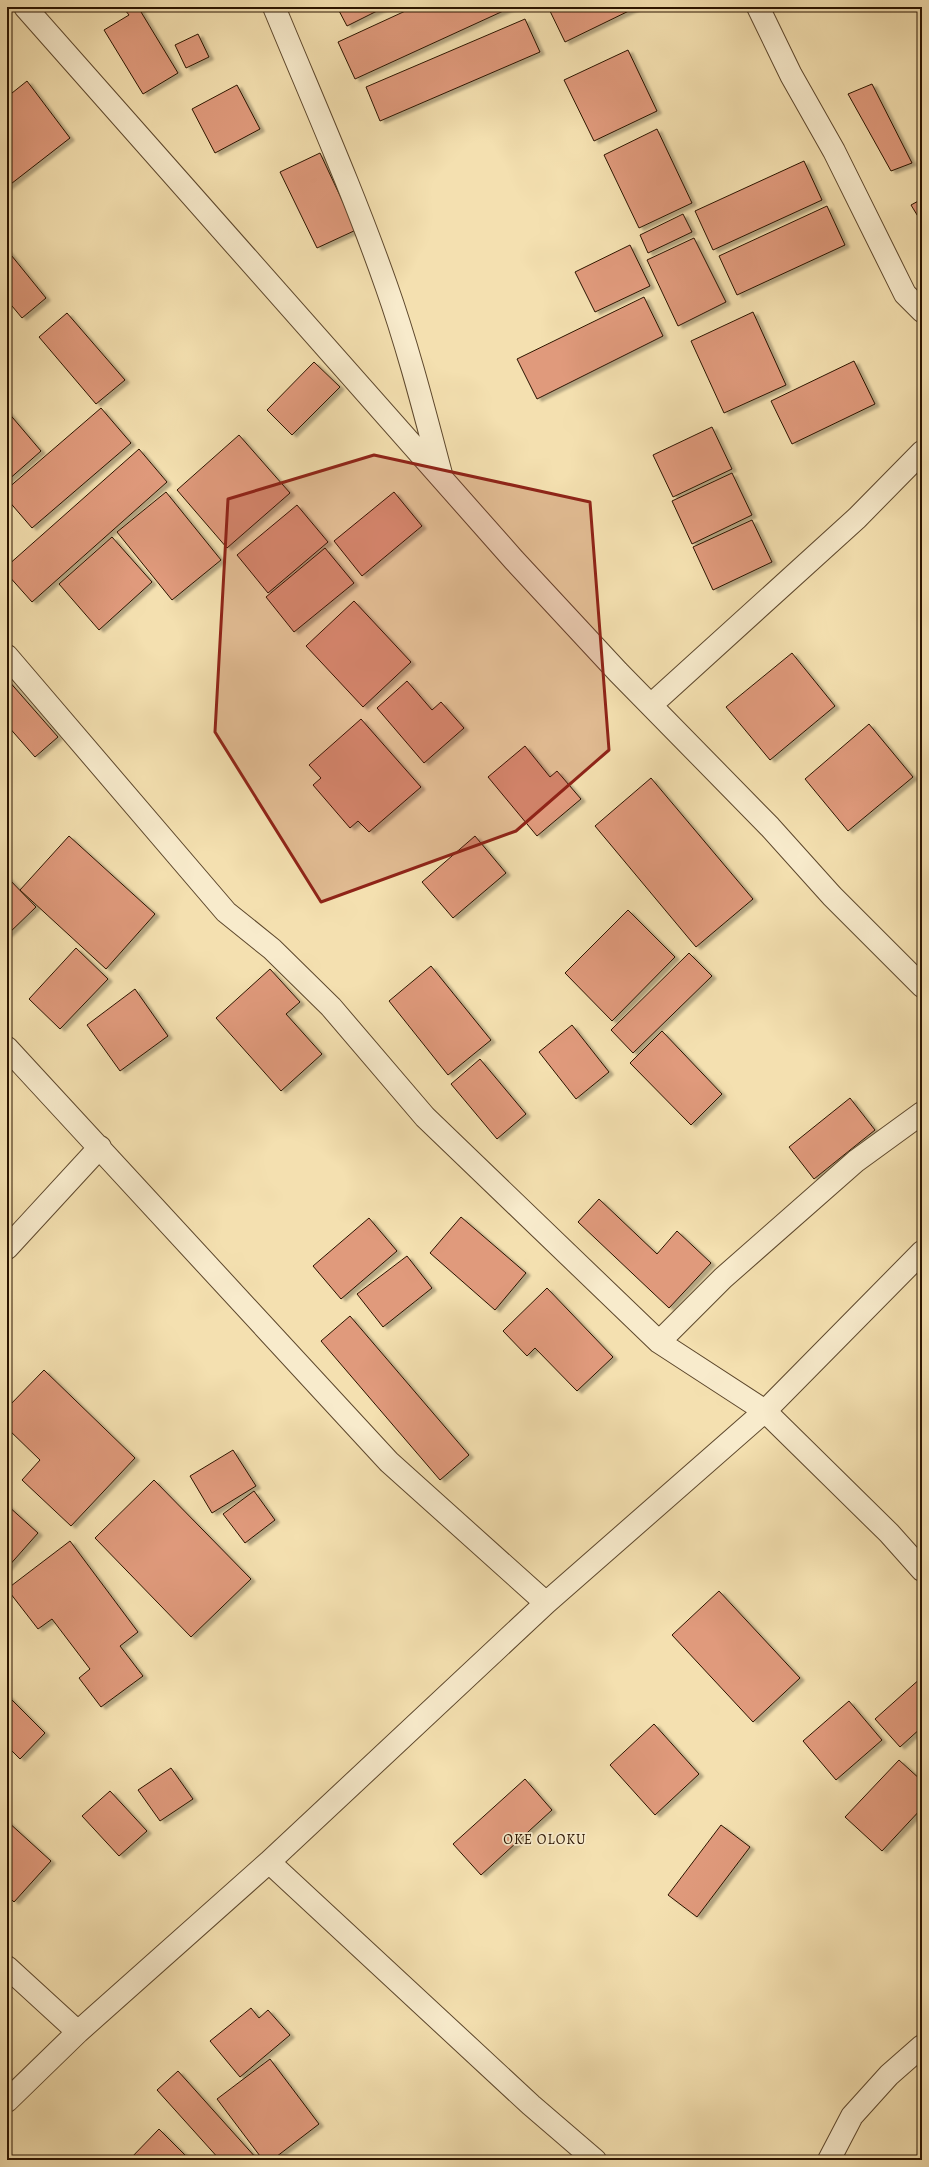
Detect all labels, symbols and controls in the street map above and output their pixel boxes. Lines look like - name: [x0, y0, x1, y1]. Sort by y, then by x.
- district label: OKE OLOKU: [503, 1830, 587, 1849]

